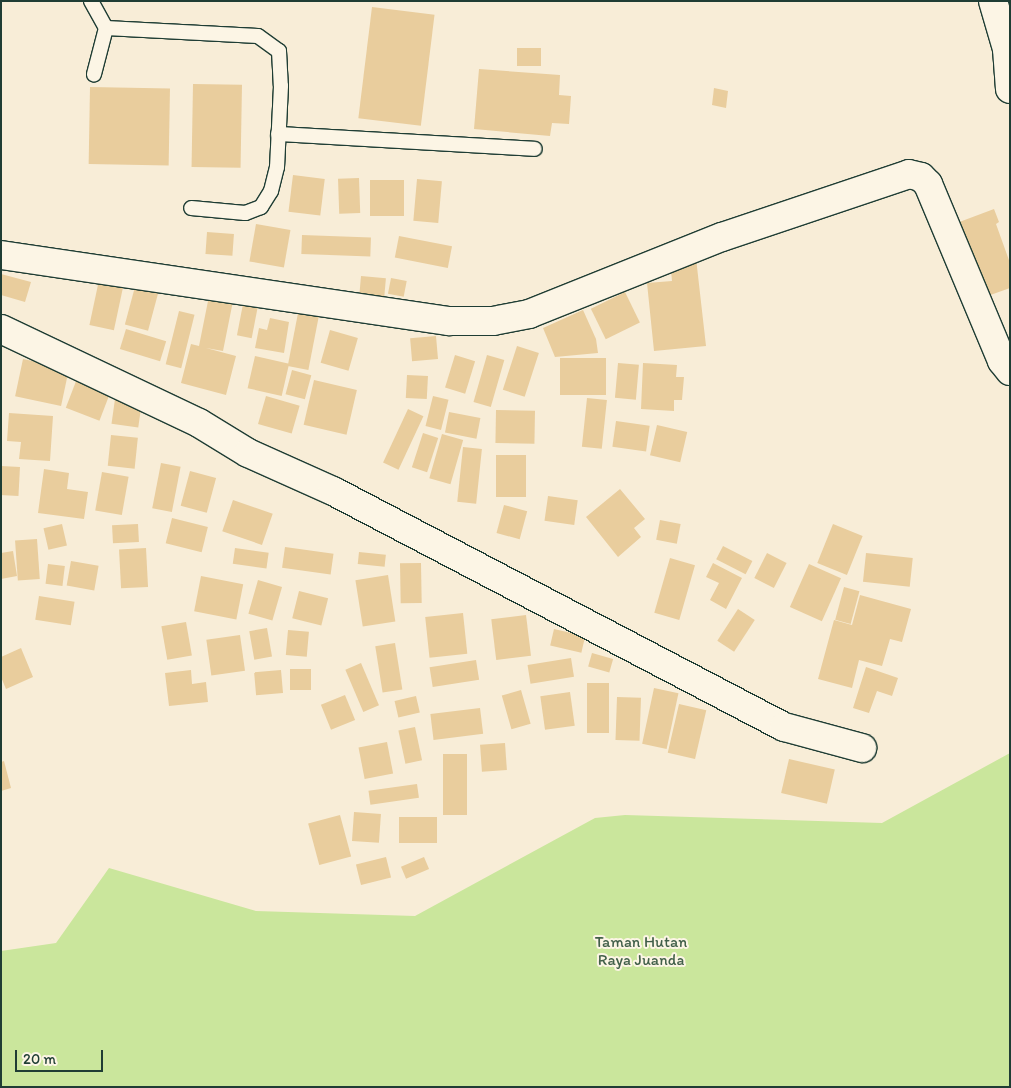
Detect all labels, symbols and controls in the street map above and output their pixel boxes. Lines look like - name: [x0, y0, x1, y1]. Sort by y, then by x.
- park label: Taman Hutan Raya Juanda: [595, 932, 687, 970]
- scale bar: [18, 1040, 105, 1072]
- text: 20 m: [23, 1050, 56, 1068]

